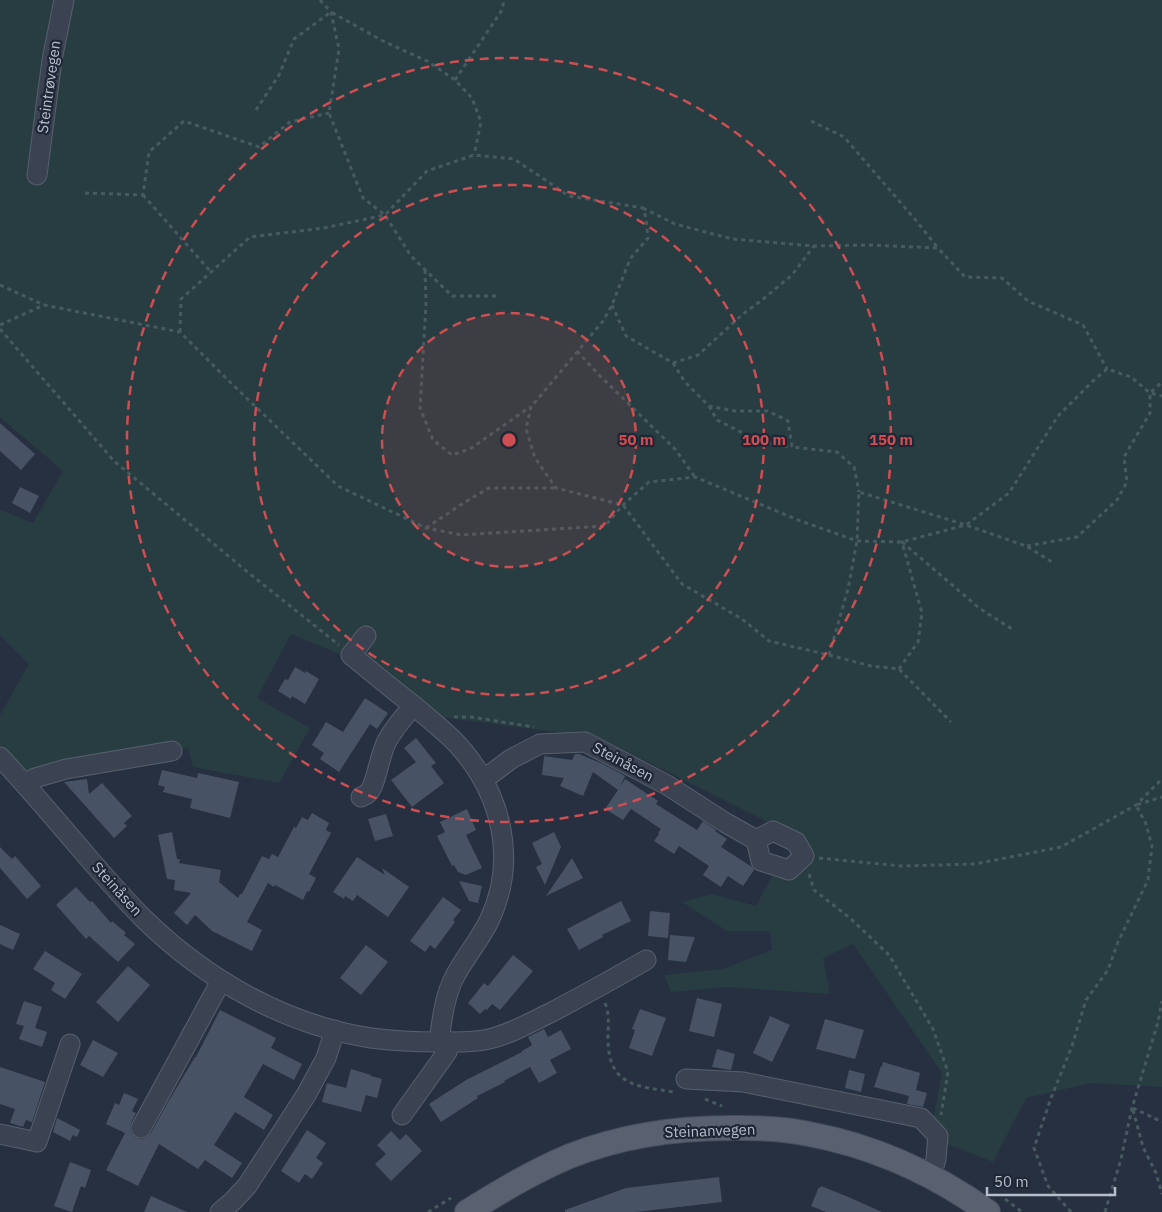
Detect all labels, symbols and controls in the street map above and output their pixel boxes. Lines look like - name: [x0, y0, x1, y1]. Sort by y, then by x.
- street label: Steintrøvegen: [33, 39, 64, 135]
- text: 50 m: [619, 430, 653, 449]
- text: 100 m: [742, 430, 786, 449]
- text: 150 m: [869, 430, 913, 449]
- centre of rings: [500, 431, 518, 449]
- street label: Steinåsen: [589, 738, 657, 786]
- street label: Steinåsen: [88, 858, 147, 920]
- street label: Steinanvegen: [664, 1119, 756, 1142]
- scale bar: [987, 1164, 1114, 1196]
- text: 50 m: [994, 1172, 1029, 1191]

